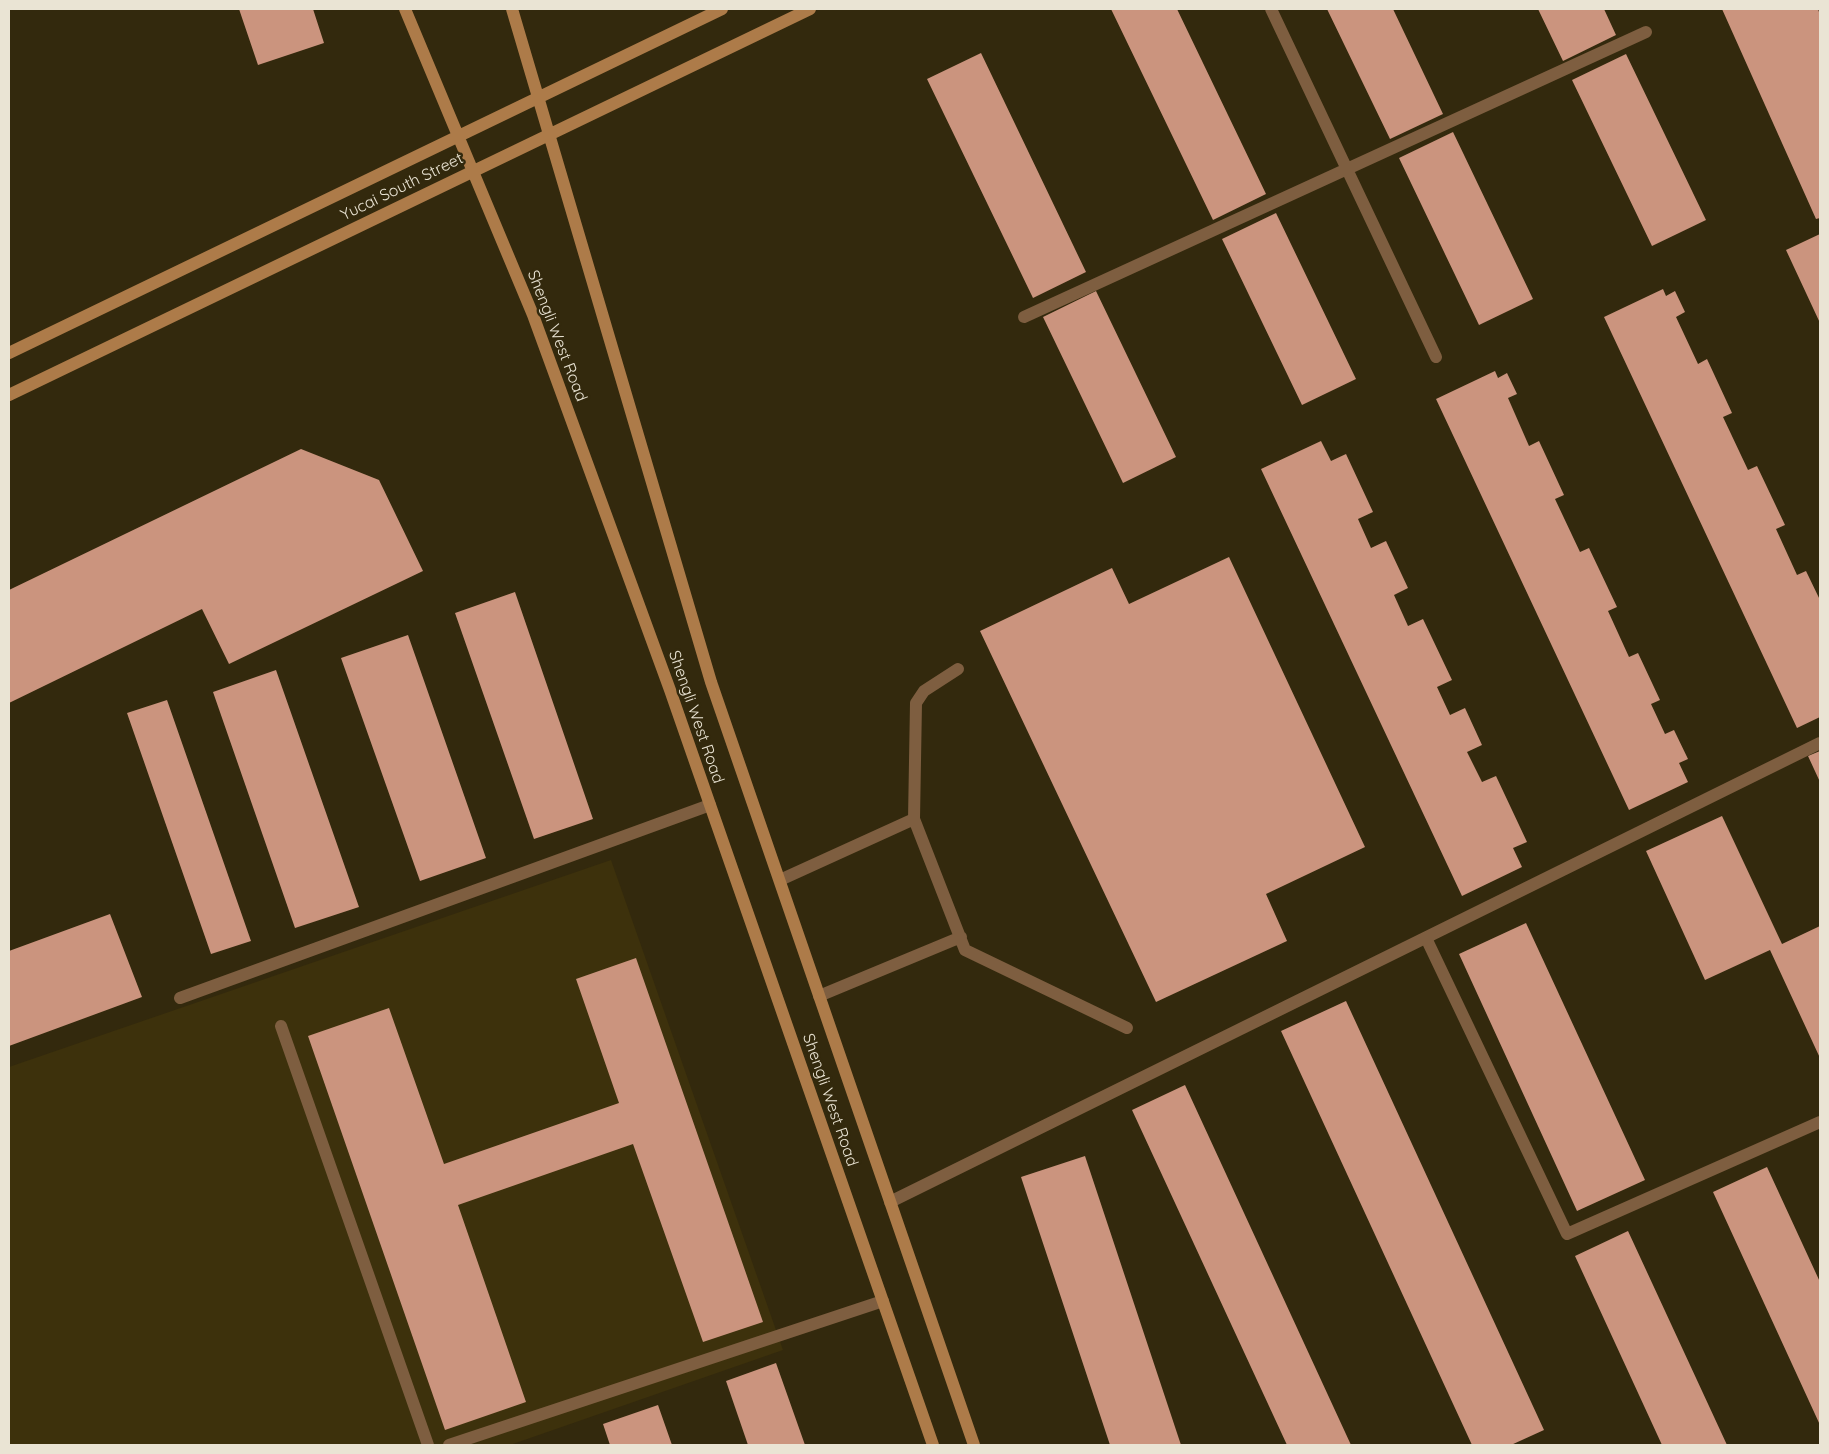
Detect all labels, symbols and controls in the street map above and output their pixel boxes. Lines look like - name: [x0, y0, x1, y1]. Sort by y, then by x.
- street label: Yucai South Street: [338, 149, 466, 225]
- street label: Shengli West Road: [523, 268, 591, 404]
- street label: Shengli West Road: [664, 648, 728, 786]
- street label: Shengli West Road: [798, 1031, 862, 1169]

